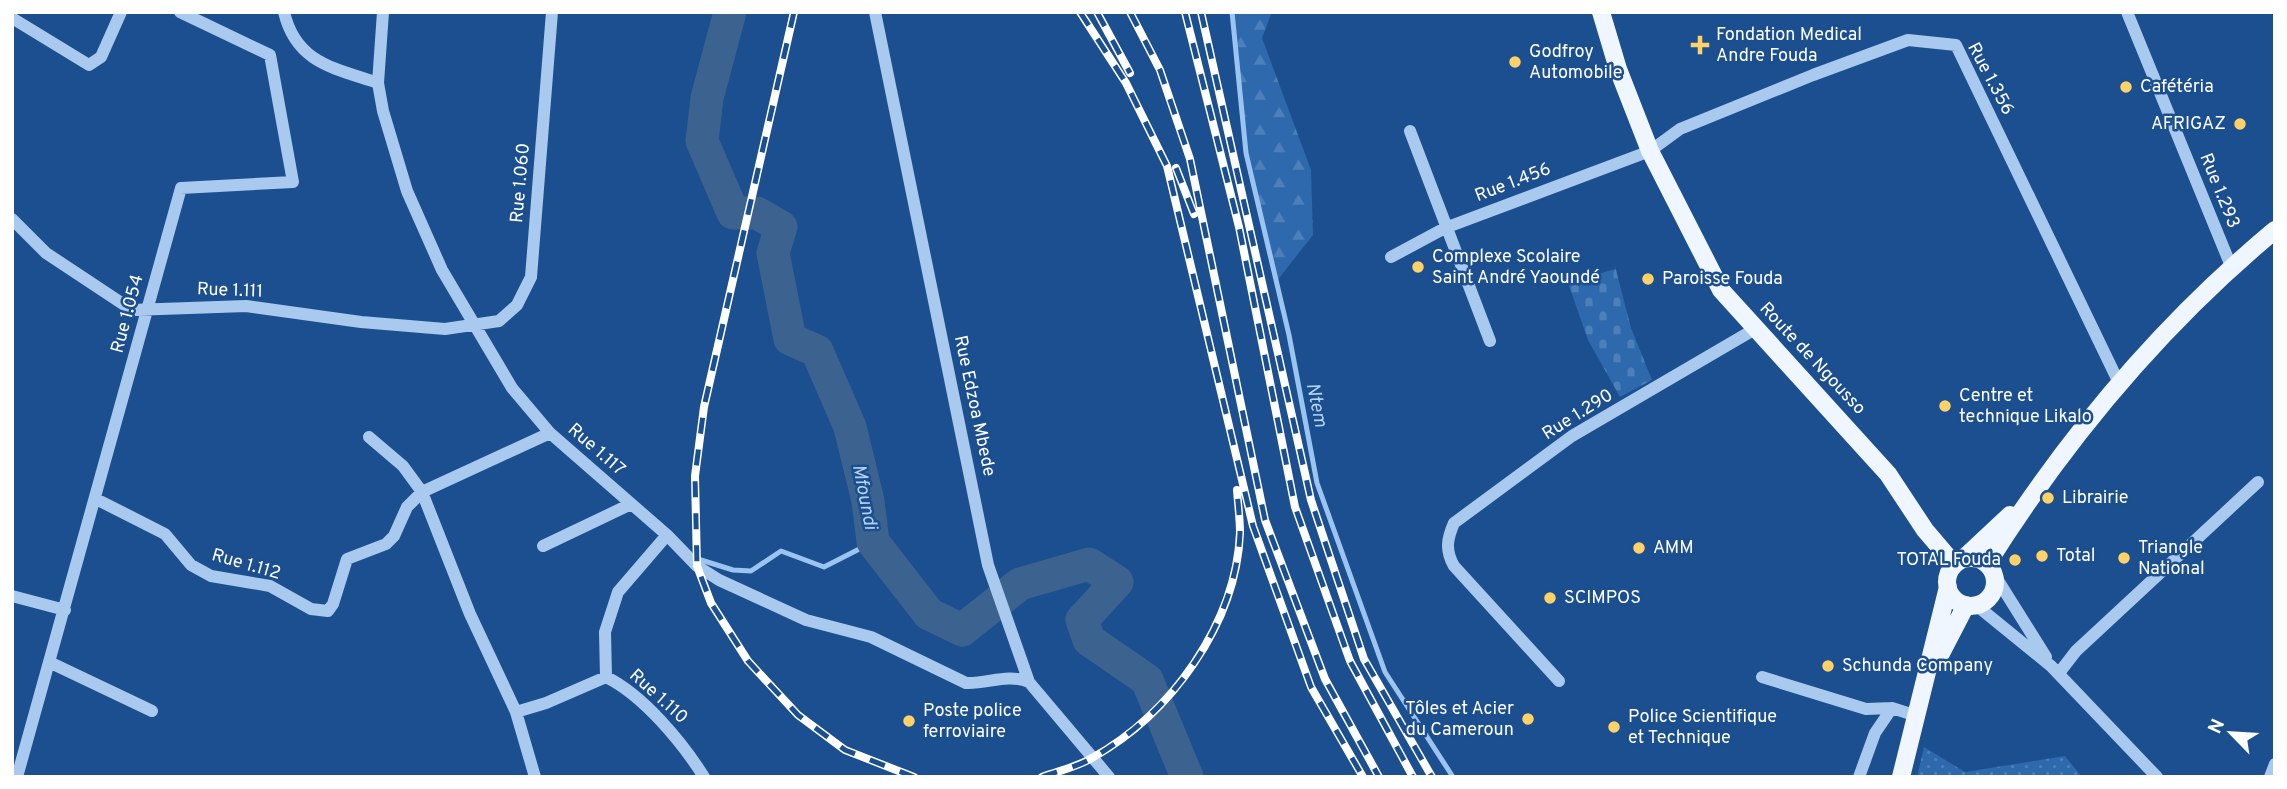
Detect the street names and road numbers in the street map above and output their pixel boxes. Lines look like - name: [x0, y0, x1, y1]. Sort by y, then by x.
- street label: Rue 1.356: [1961, 39, 2019, 119]
- street label: Rue 1.060: [506, 142, 536, 224]
- street label: Rue 1.293: [2194, 150, 2244, 232]
- street label: Rue 1.456: [1472, 158, 1554, 208]
- street label: Rue 1.054: [106, 272, 150, 356]
- street label: Rue 1.111: [196, 278, 264, 304]
- street label: Route de Ngousso: [1754, 298, 1870, 420]
- street label: Rue Edzoa Mbede: [948, 333, 1000, 479]
- street label: Rue 1.290: [1538, 384, 1618, 446]
- street label: Rue 1.117: [562, 419, 630, 481]
- street label: Rue 1.112: [209, 544, 283, 586]
- street label: Rue 1.110: [624, 665, 692, 729]

